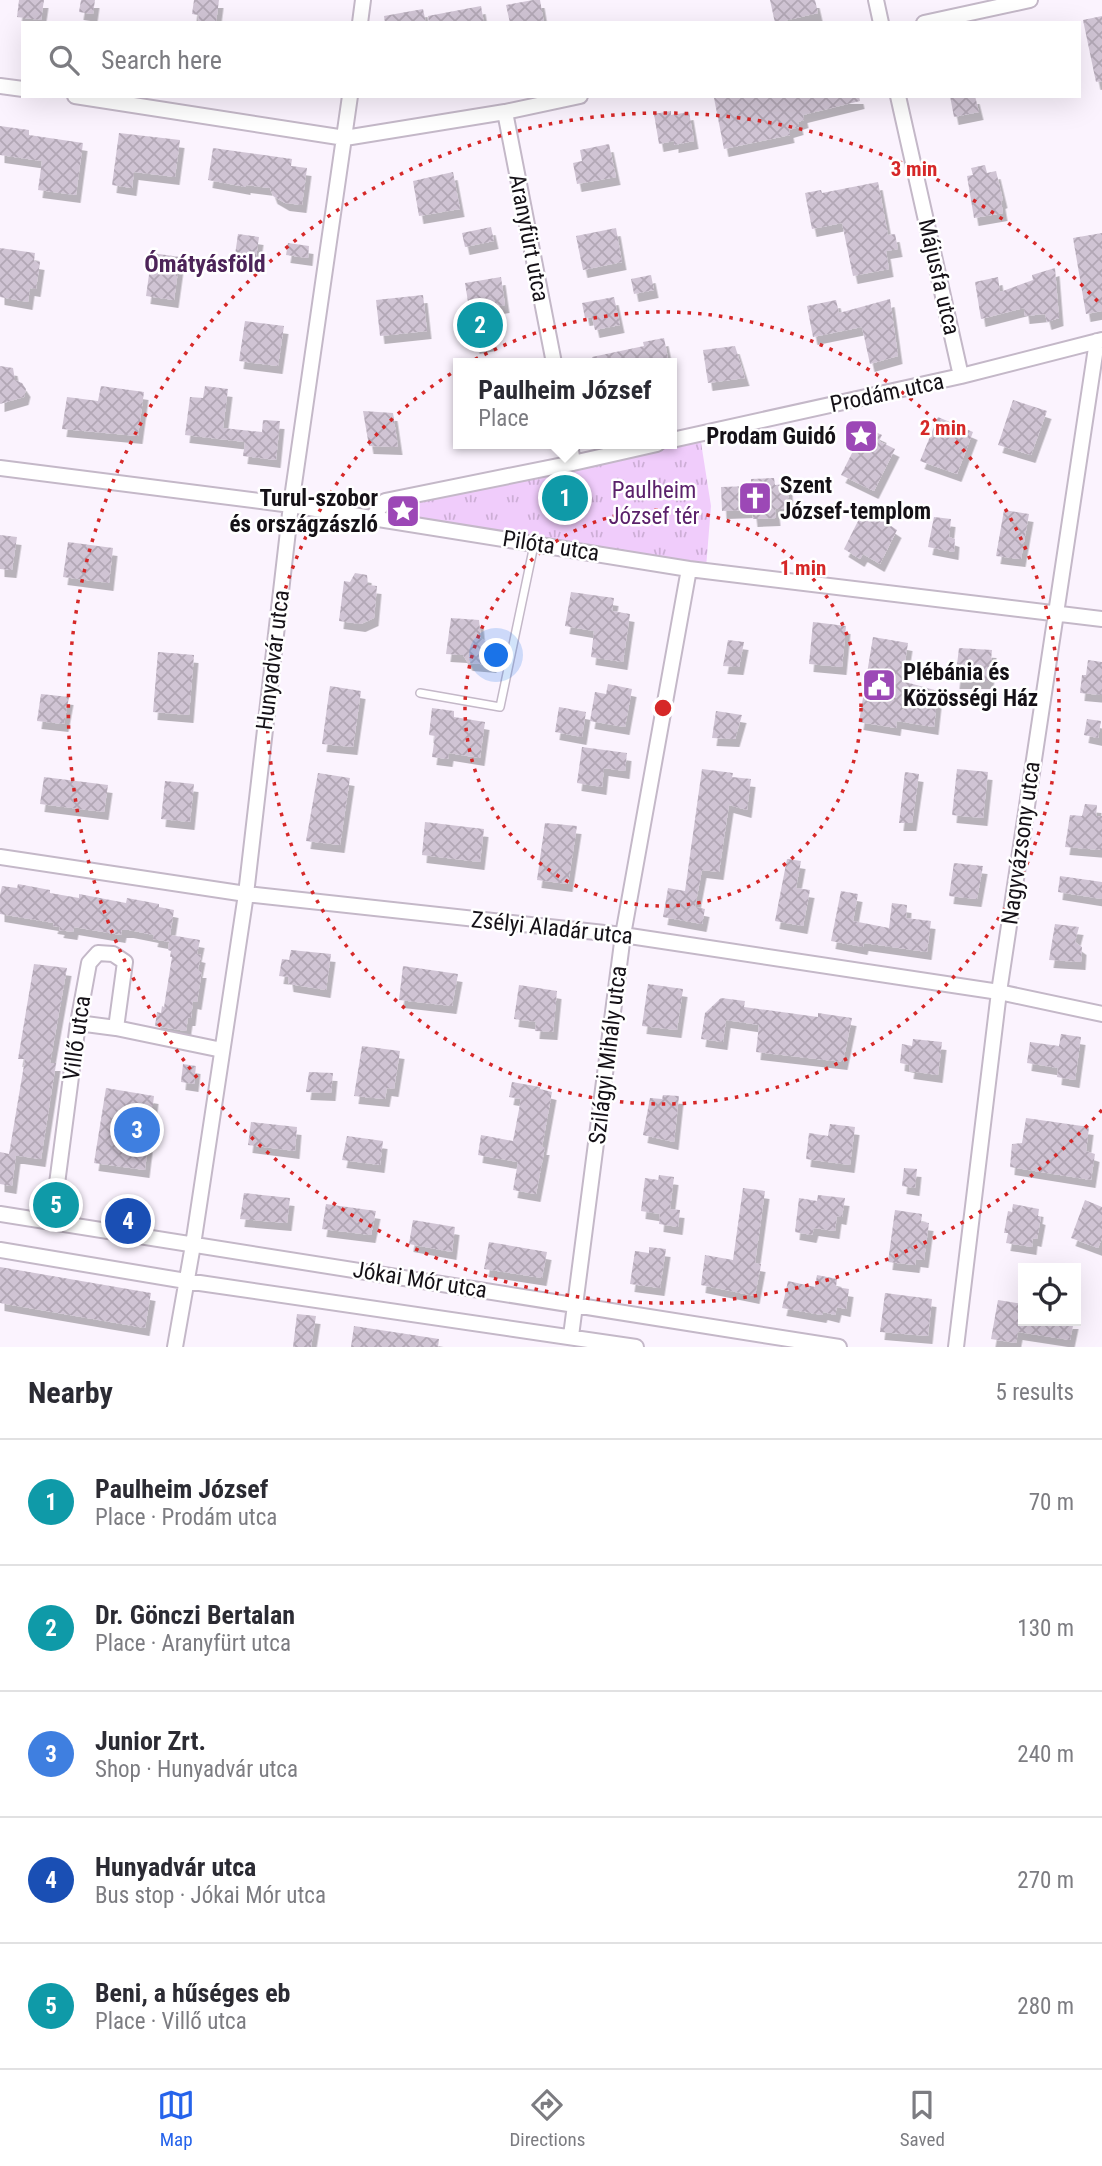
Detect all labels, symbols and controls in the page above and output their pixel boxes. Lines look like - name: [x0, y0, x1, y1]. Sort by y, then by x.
- search box: [21, 21, 1081, 98]
- icon: search: [45, 41, 83, 79]
- text: Search here: [101, 45, 222, 75]
- text: 3 min: [891, 157, 937, 181]
- street label: Aranyfürt utca: [503, 172, 555, 304]
- street label: Májusfa utca: [913, 216, 965, 338]
- district label: Ómátyásföld: [144, 250, 266, 278]
- pin: 2: [457, 299, 503, 351]
- popup: [453, 358, 677, 449]
- street label: Prodám utca: [828, 368, 946, 418]
- text: Paulheim József: [478, 375, 652, 405]
- text: Place: [478, 405, 529, 432]
- text: 2 min: [920, 416, 966, 440]
- place icon: Prodam Guidó: [842, 417, 880, 455]
- place label: Prodam Guidó: [706, 423, 836, 450]
- pin: 1: [542, 472, 588, 524]
- place label: Szent József-templom: [780, 472, 931, 525]
- park label: Paulheim József tér: [608, 477, 700, 530]
- church icon: Szent József-templom: [736, 479, 774, 517]
- place label: Turul-szobor és országzászló: [230, 485, 378, 538]
- place icon: Turul-szobor és országzászló: [384, 492, 422, 530]
- street label: Pilóta utca: [501, 525, 601, 567]
- text: 1 min: [780, 556, 826, 580]
- street label: Hunyadvár utca: [251, 588, 295, 732]
- your location: [479, 638, 513, 672]
- place label: Plébánia és Közösségi Ház: [903, 659, 1038, 712]
- public building icon: Plébánia és Közösségi Ház: [860, 666, 898, 704]
- centre of rings: [651, 696, 675, 720]
- street label: Nagyvázsony utca: [996, 760, 1046, 926]
- street label: Zsélyi Aladár utca: [470, 906, 634, 950]
- street label: Szilágyi Mihály utca: [584, 964, 632, 1146]
- street label: Villő utca: [58, 994, 96, 1082]
- pin: 3: [114, 1104, 160, 1156]
- pin: 5: [33, 1179, 79, 1231]
- pin: 4: [105, 1195, 151, 1247]
- street label: Jókai Mór utca: [351, 1256, 489, 1304]
- map controls: [1018, 1263, 1081, 1326]
- button: locate: [1018, 1263, 1081, 1326]
- text: Nearby: [28, 1375, 113, 1410]
- text: 5 results: [996, 1379, 1074, 1406]
- text: Paulheim József: [95, 1474, 268, 1504]
- text: 1: [45, 1489, 57, 1516]
- text: 70 m: [1029, 1489, 1074, 1516]
- text: Place · Prodám utca: [95, 1504, 277, 1531]
- text: Dr. Gönczi Bertalan: [95, 1600, 295, 1630]
- text: 2: [45, 1615, 57, 1642]
- text: 130 m: [1017, 1615, 1074, 1642]
- text: Place · Aranyfürt utca: [95, 1630, 291, 1657]
- text: Junior Zrt.: [95, 1726, 206, 1756]
- text: 3: [45, 1741, 57, 1768]
- text: 240 m: [1017, 1741, 1074, 1768]
- text: Shop · Hunyadvár utca: [95, 1756, 298, 1783]
- text: Hunyadvár utca: [95, 1852, 256, 1882]
- text: 4: [45, 1867, 57, 1894]
- text: 270 m: [1017, 1867, 1074, 1894]
- text: Bus stop · Jókai Mór utca: [95, 1882, 326, 1909]
- text: Beni, a hűséges eb: [95, 1978, 290, 2008]
- text: 5: [45, 1993, 57, 2020]
- text: 280 m: [1017, 1993, 1074, 2020]
- text: Place · Villő utca: [95, 2008, 247, 2035]
- tab: Map: [157, 2086, 195, 2151]
- tab: Directions: [509, 2086, 585, 2151]
- tab: Saved: [900, 2086, 945, 2151]

